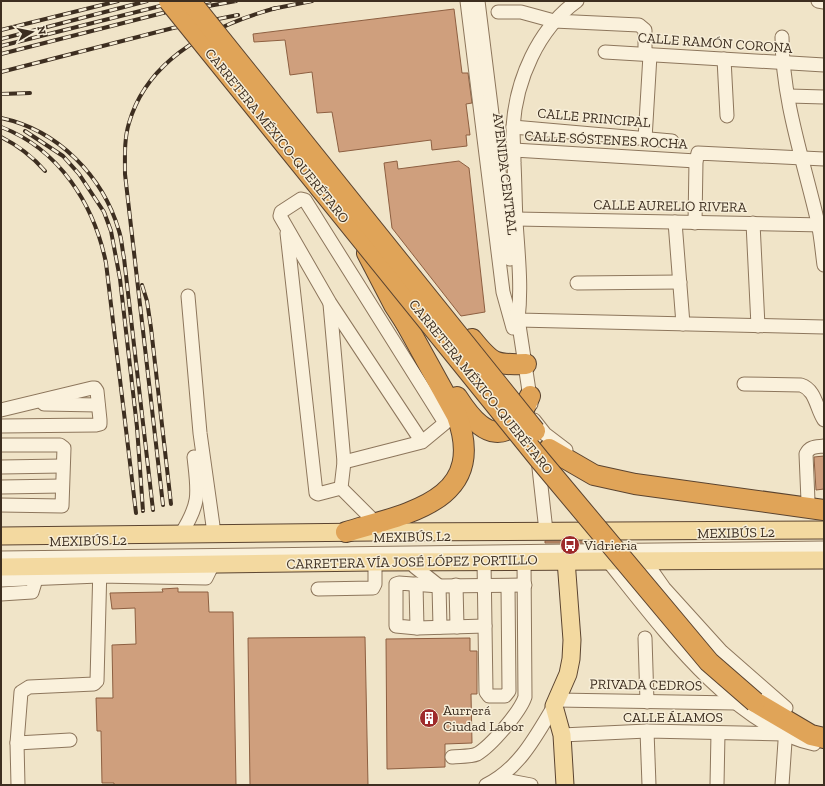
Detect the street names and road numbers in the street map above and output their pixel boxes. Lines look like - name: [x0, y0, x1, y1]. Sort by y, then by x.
- street label: CALLE RAMÓN CORONA: [637, 29, 794, 57]
- street label: CARRETERA MÉXICO-QUERÉTARO: [201, 45, 353, 227]
- street label: CALLE PRINCIPAL: [537, 105, 652, 131]
- street label: AVENIDA CENTRAL: [489, 112, 521, 237]
- street label: CALLE SÓSTENES ROCHA: [524, 127, 689, 153]
- street label: CALLE AURELIO RIVERA: [593, 196, 748, 216]
- street label: CARRETERA MÉXICO-QUERÉTARO: [405, 296, 557, 478]
- street label: MEXIBÚS L2: [697, 524, 775, 542]
- street label: MEXIBÚS L2: [373, 528, 451, 546]
- street label: MEXIBÚS L2: [49, 532, 127, 550]
- street label: CARRETERA VÍA JOSÉ LÓPEZ PORTILLO: [286, 551, 538, 573]
- street label: PRIVADA CEDROS: [590, 676, 702, 694]
- street label: CALLE ÁLAMOS: [623, 709, 723, 726]

